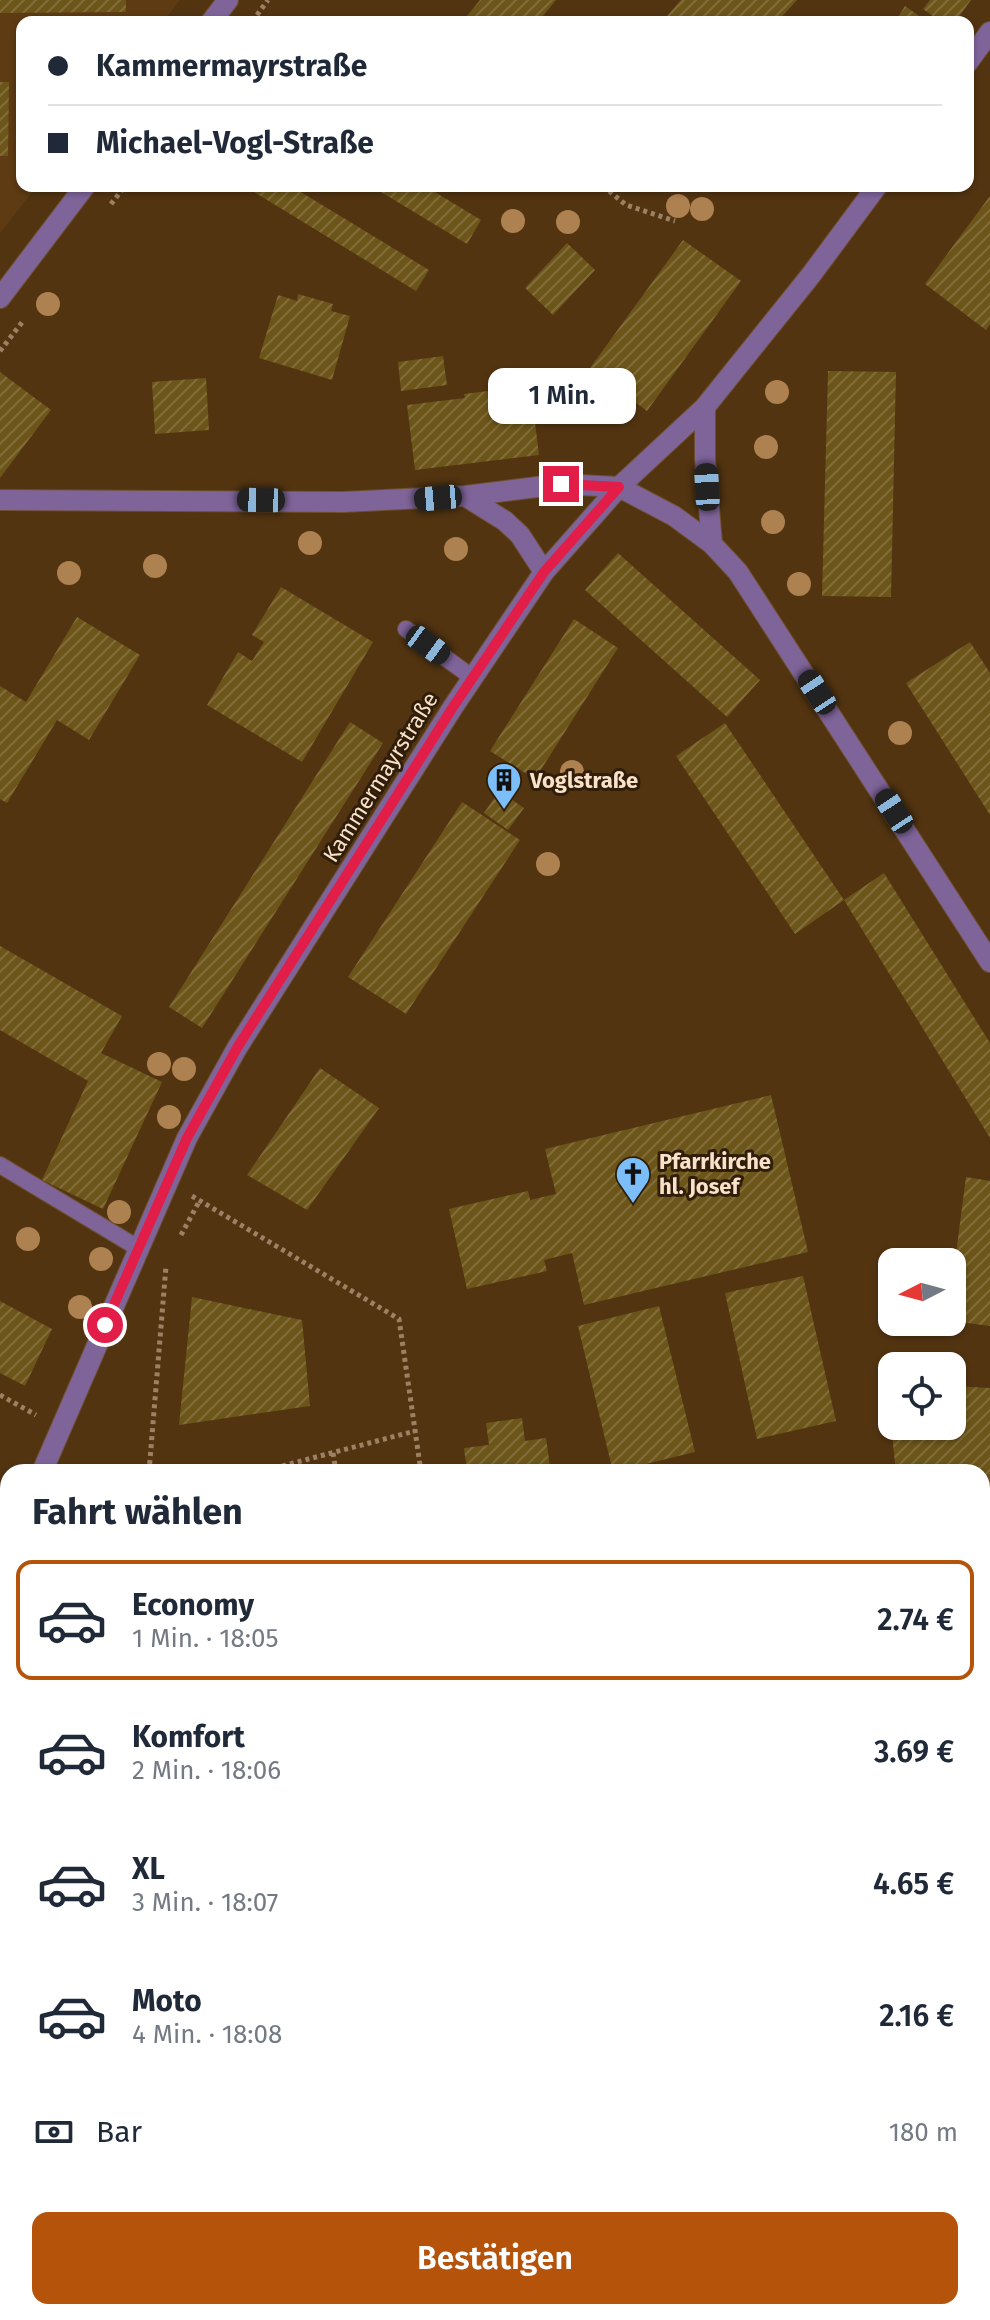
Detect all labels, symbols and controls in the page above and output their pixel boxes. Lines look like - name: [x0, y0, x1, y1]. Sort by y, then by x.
- text: Kammermayrstraße: [96, 48, 367, 84]
- text: Michael-Vogl-Straße: [96, 125, 374, 161]
- callout: 1 Min.: [487, 368, 635, 424]
- text: 1 Min.: [528, 380, 596, 411]
- car: [694, 462, 720, 512]
- route end: [543, 466, 579, 502]
- car: [413, 484, 463, 512]
- car: [237, 488, 285, 512]
- car: [402, 621, 454, 669]
- car: [794, 665, 840, 719]
- street label: Kammermayrstraße: [317, 687, 444, 867]
- building icon: Voglstraße: [485, 761, 523, 811]
- place label: Voglstraße: [529, 767, 638, 794]
- car: [871, 784, 917, 838]
- place label: Pfarrkirche hl. Josef: [659, 1148, 771, 1200]
- church icon: Pfarrkirche hl. Josef: [614, 1155, 652, 1205]
- north arrow: [878, 1248, 966, 1336]
- map controls: [878, 1248, 966, 1440]
- route start: [87, 1307, 123, 1343]
- button: locate: [878, 1352, 966, 1440]
- text: Fahrt wählen: [32, 1490, 243, 1534]
- icon: car: [36, 1584, 108, 1656]
- text: Economy: [132, 1587, 254, 1623]
- text: 2.74 €: [877, 1602, 954, 1638]
- text: 1 Min. · 18:05: [132, 1623, 279, 1654]
- icon: car: [36, 1716, 108, 1788]
- text: Komfort: [132, 1719, 245, 1755]
- text: 3.69 €: [874, 1734, 954, 1770]
- text: 2 Min. · 18:06: [132, 1755, 281, 1786]
- icon: car: [36, 1848, 108, 1920]
- text: XL: [132, 1851, 165, 1887]
- text: 4.65 €: [873, 1866, 954, 1902]
- text: 3 Min. · 18:07: [132, 1887, 278, 1918]
- icon: car: [36, 1980, 108, 2052]
- text: Moto: [132, 1983, 202, 2019]
- text: 2.16 €: [879, 1998, 954, 2034]
- text: 4 Min. · 18:08: [132, 2019, 282, 2050]
- icon: cash: [32, 2110, 76, 2154]
- text: Bar: [96, 2114, 142, 2150]
- text: 180 m: [889, 2117, 958, 2148]
- button: Bestätigen: [32, 2212, 958, 2304]

